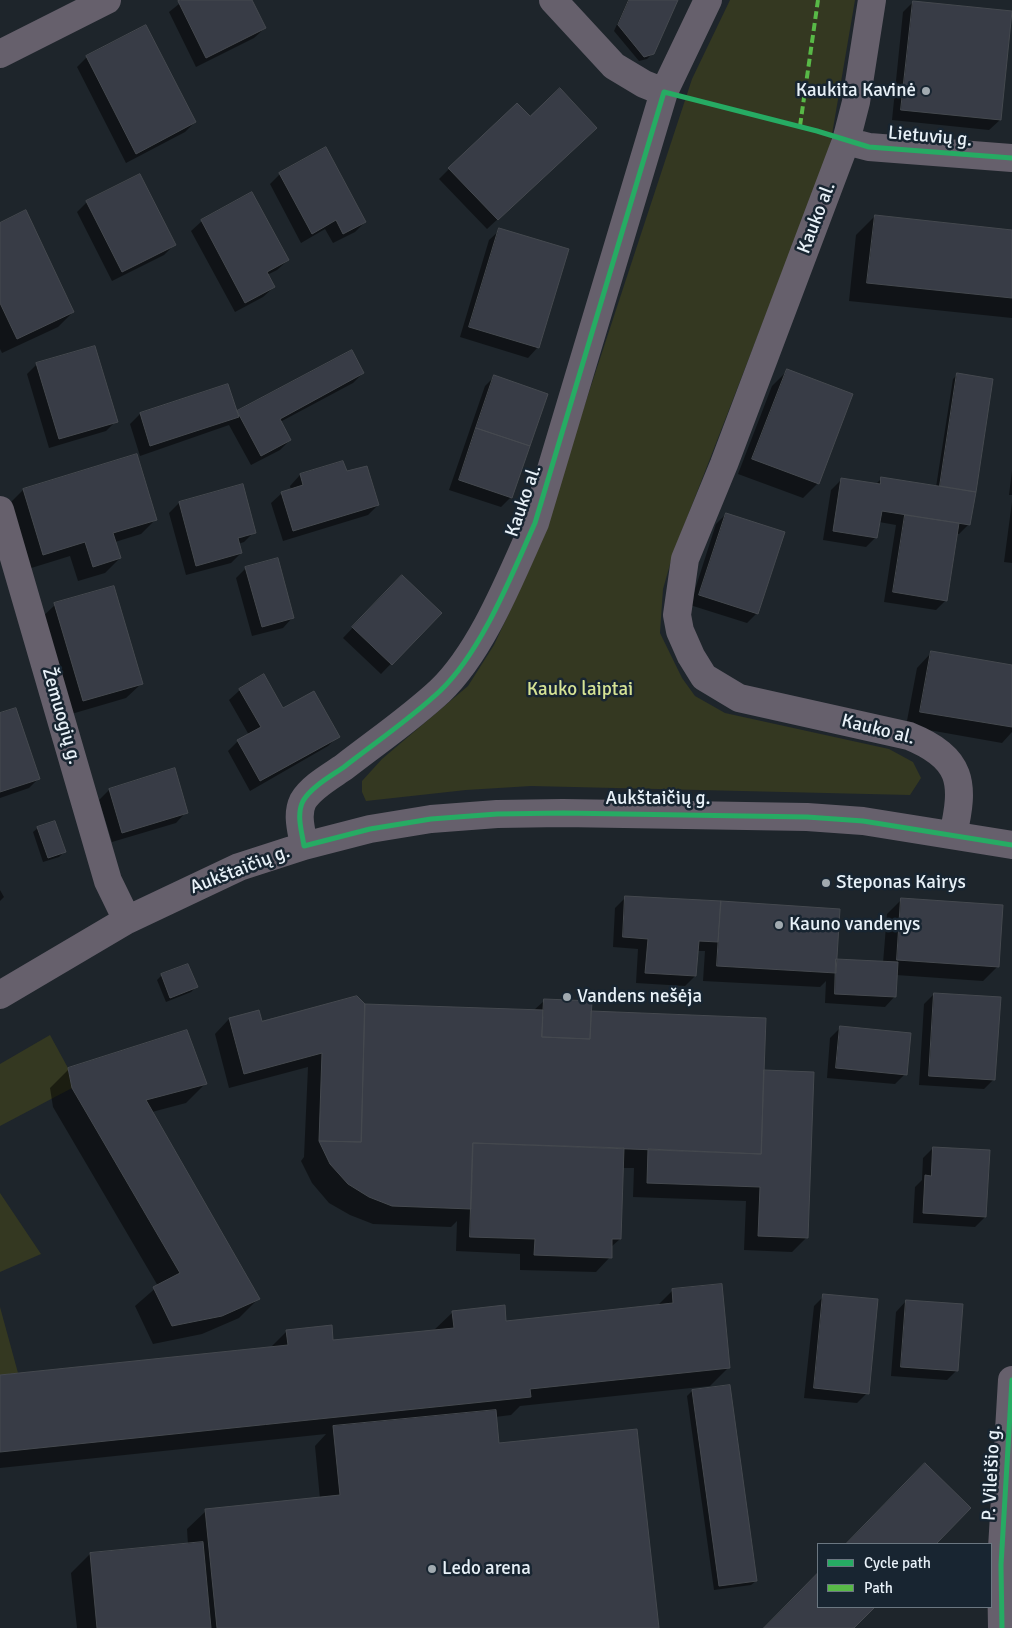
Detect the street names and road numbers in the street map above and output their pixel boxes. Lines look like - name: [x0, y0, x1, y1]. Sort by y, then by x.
- street label: Lietuvių g.: [887, 122, 973, 152]
- street label: Kauko al.: [793, 179, 841, 257]
- street label: Kauko al.: [501, 462, 547, 540]
- street label: Žemuogių g.: [36, 665, 86, 767]
- street label: Kauko al.: [839, 710, 917, 750]
- street label: Aukštaičių g.: [605, 788, 711, 810]
- street label: Aukštaičių g.: [187, 841, 293, 899]
- street label: P. Vileišio g.: [978, 1424, 1006, 1522]

